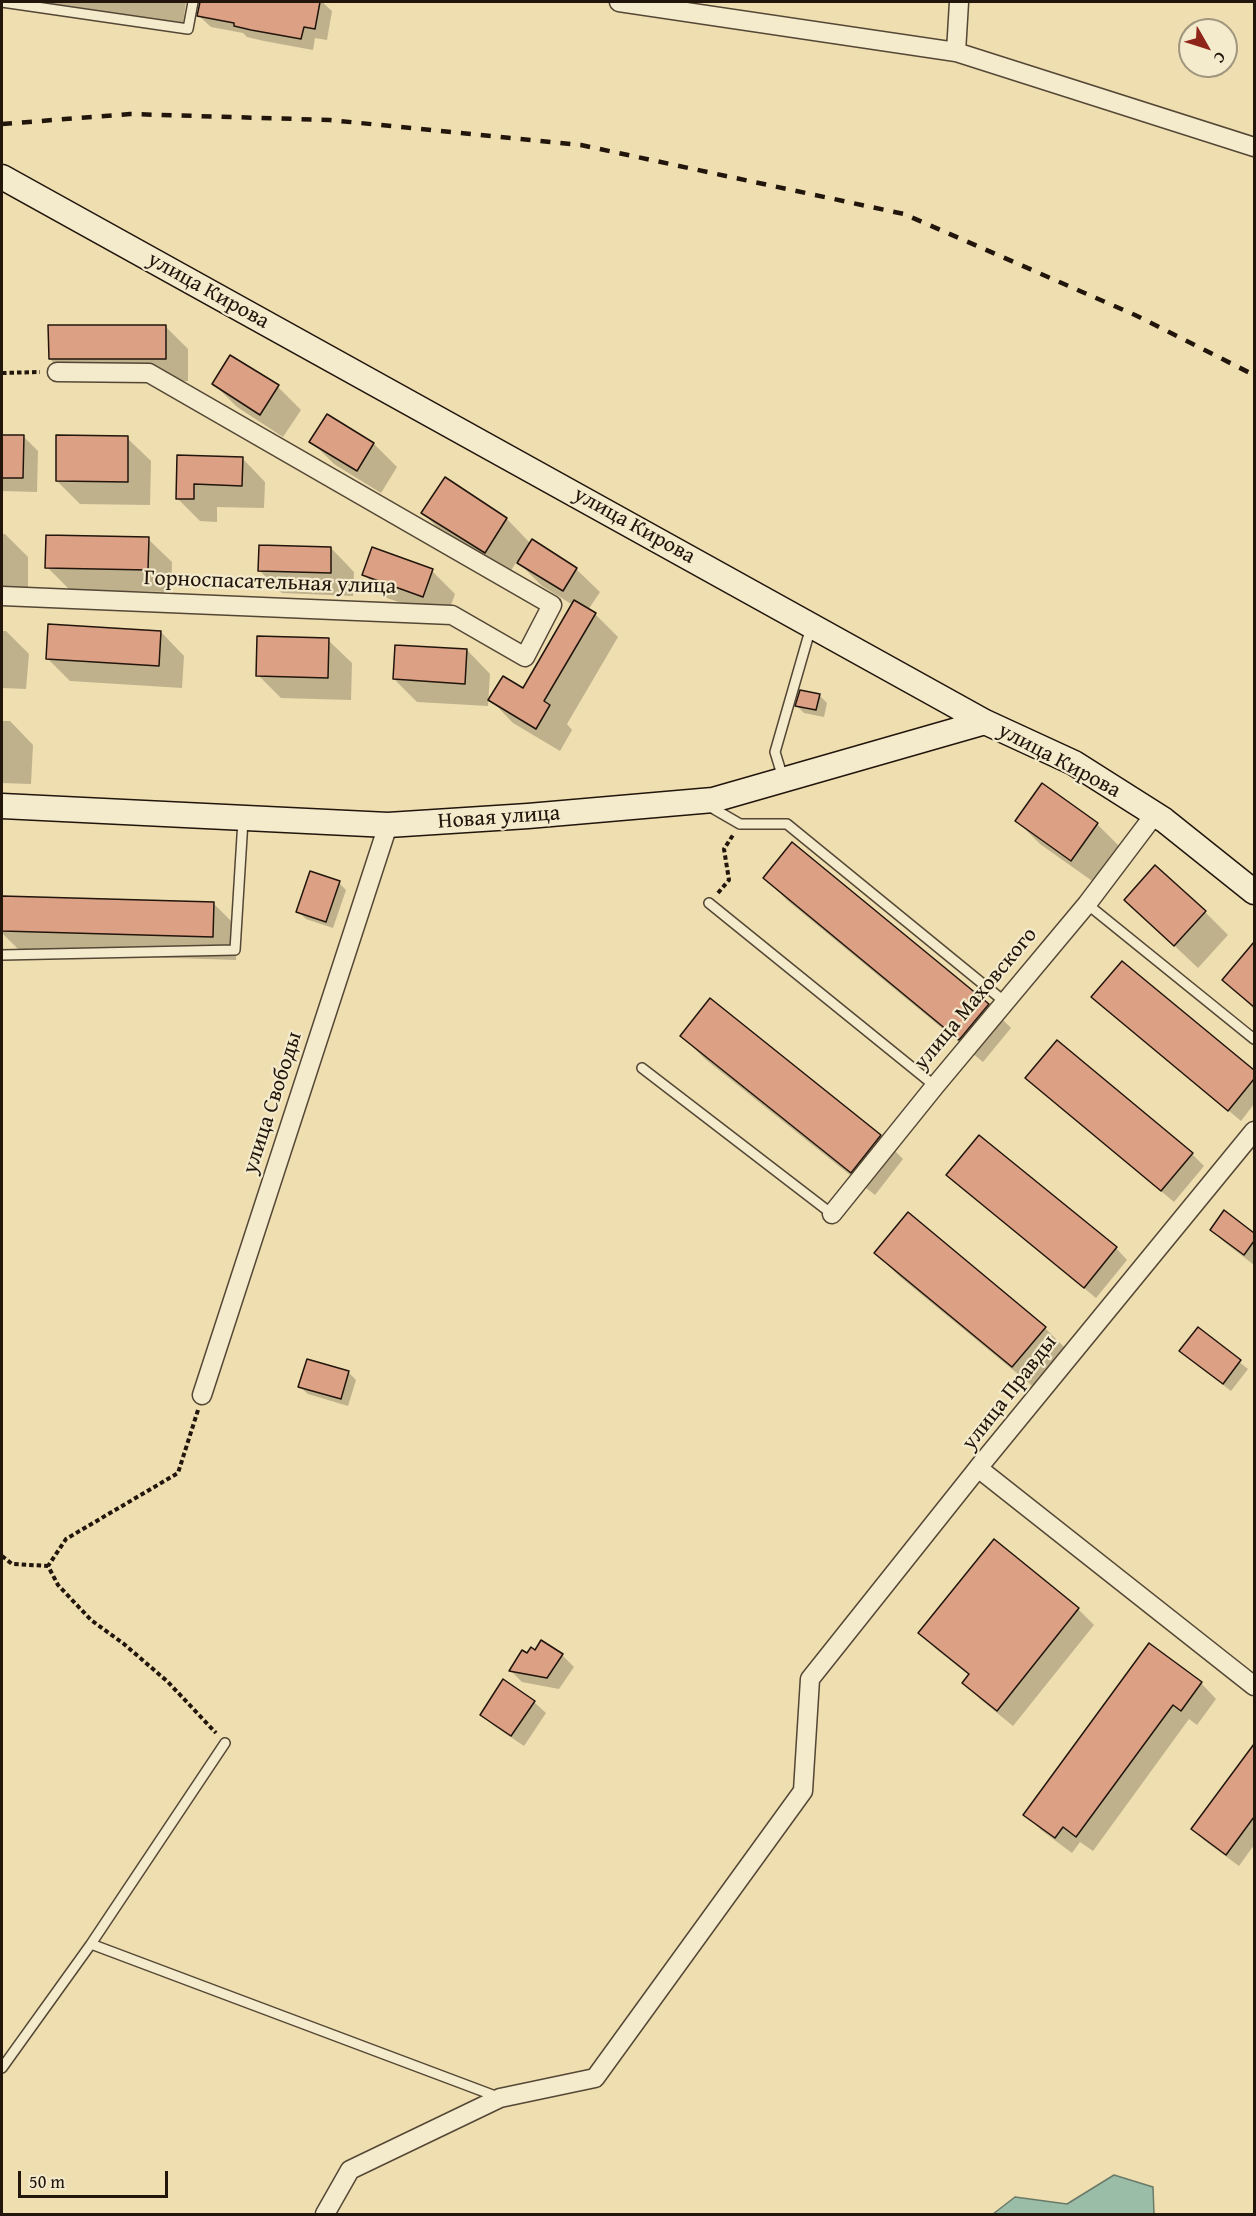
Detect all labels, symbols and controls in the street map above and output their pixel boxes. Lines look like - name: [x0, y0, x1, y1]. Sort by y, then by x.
- north arrow: [1178, 18, 1238, 78]
- text: С: [1208, 47, 1233, 69]
- street label: улица Кирова: [143, 247, 273, 335]
- street label: улица Кирова: [569, 482, 699, 570]
- street label: Горноспасательная улица: [143, 565, 397, 601]
- street label: улица Кирова: [993, 718, 1125, 804]
- street label: Новая улица: [437, 801, 561, 835]
- street label: улица Маховского: [909, 922, 1043, 1076]
- street label: улица Свободы: [238, 1029, 308, 1177]
- street label: улица Правды: [957, 1330, 1063, 1456]
- scale bar: [21, 2159, 171, 2197]
- text: 50 m: [29, 2168, 65, 2195]

